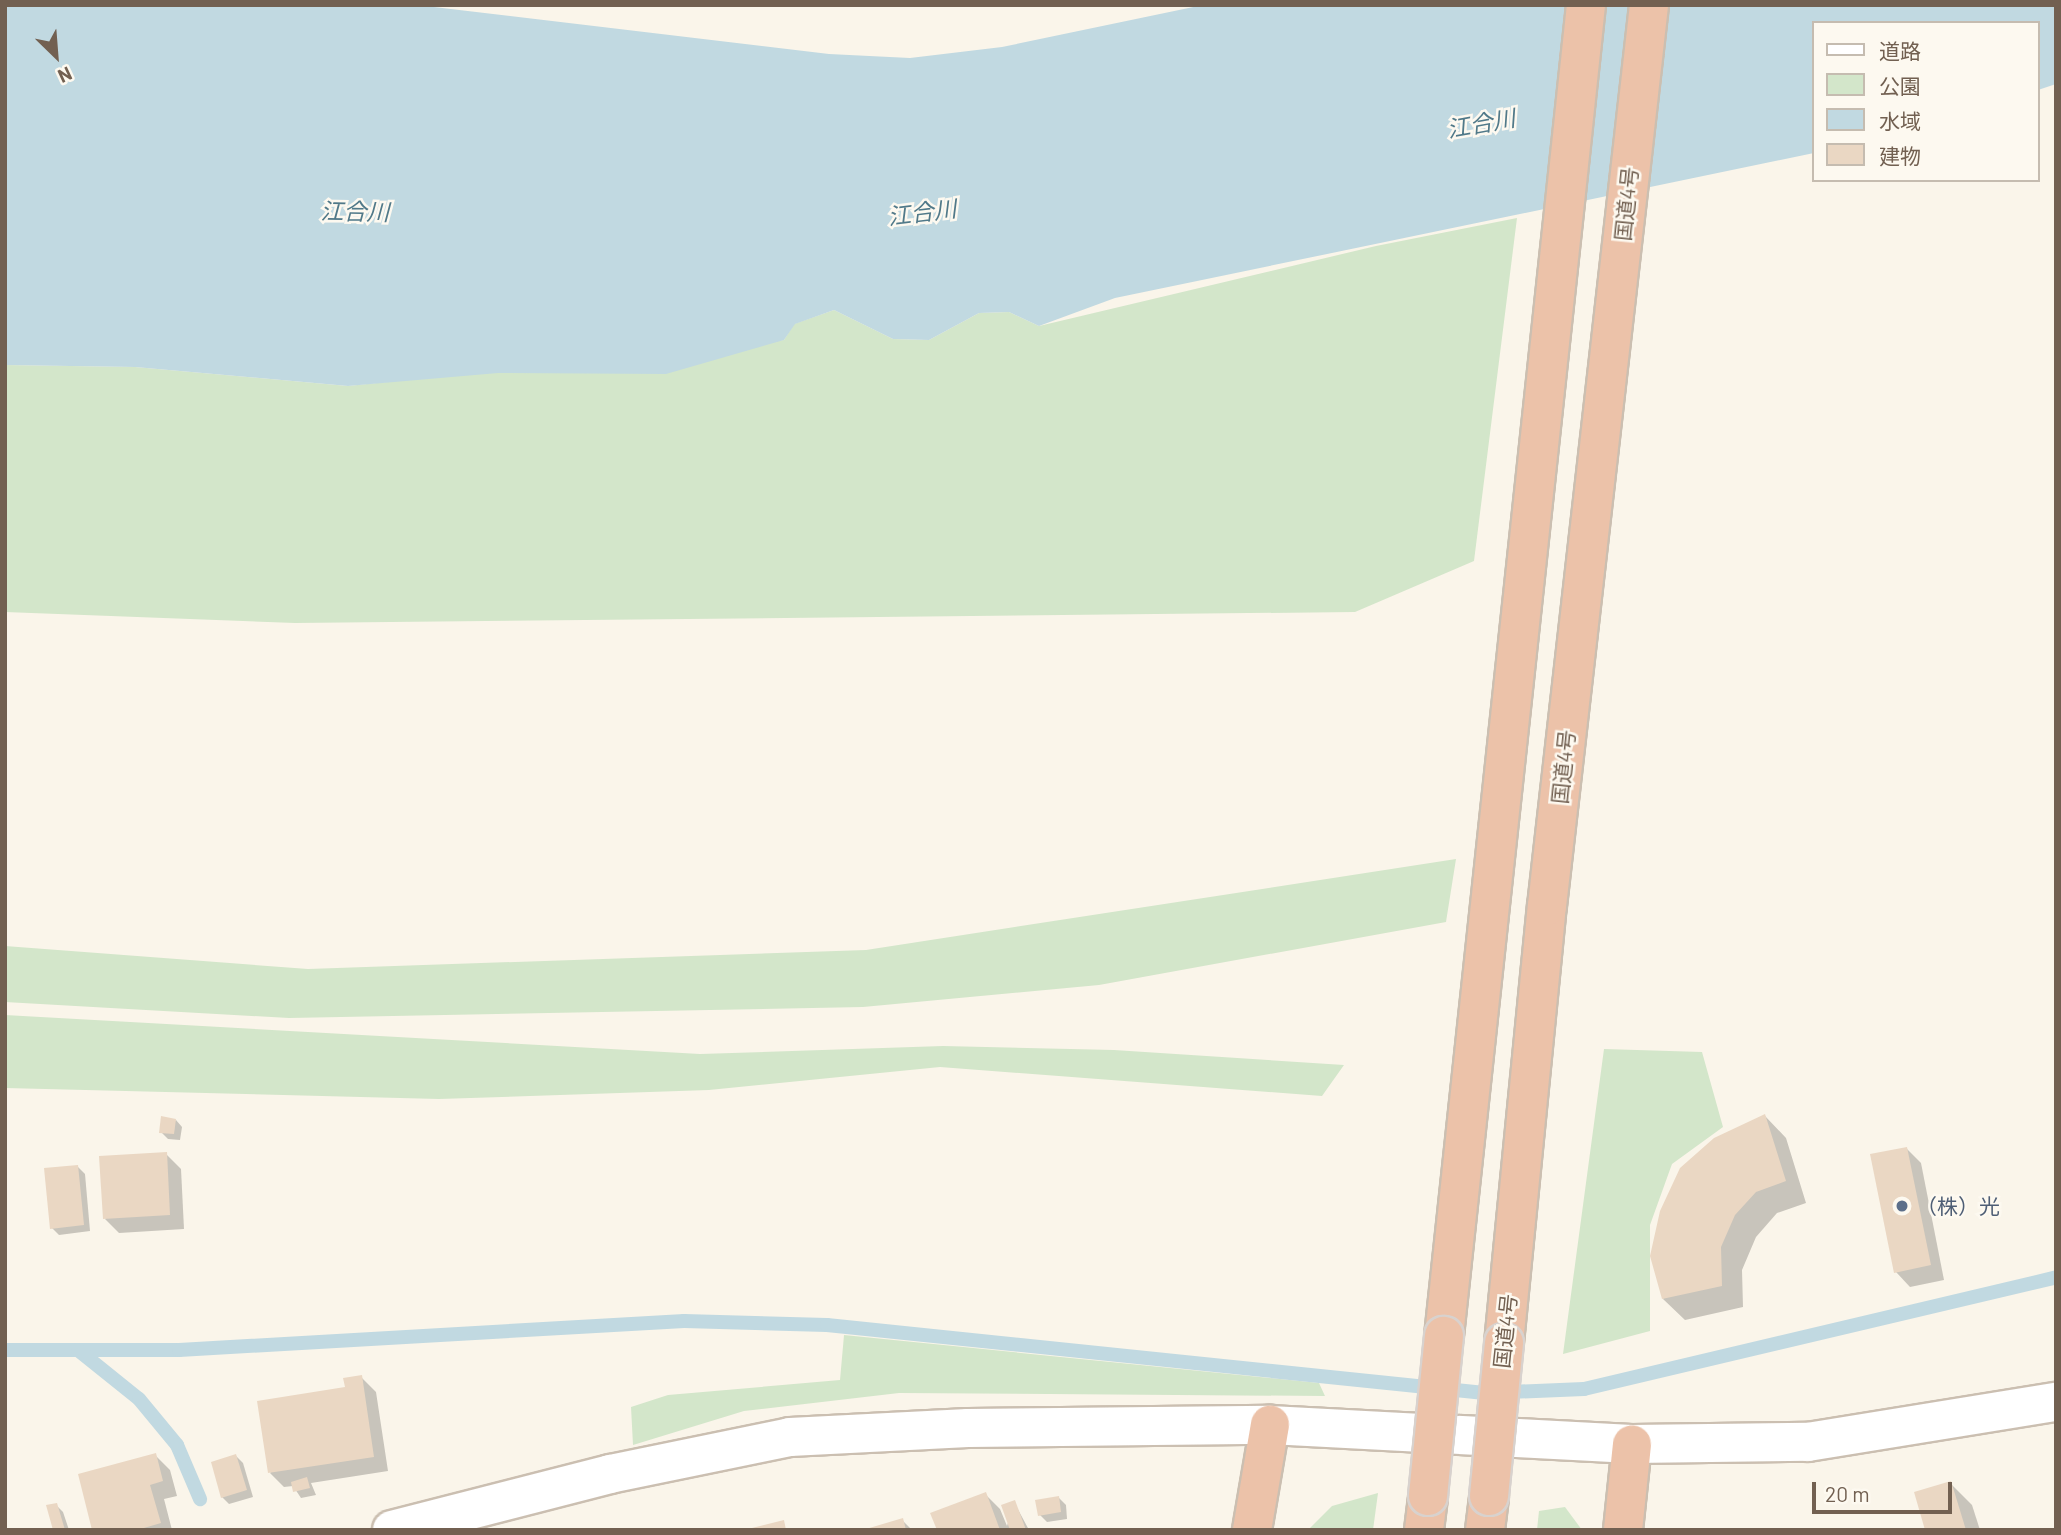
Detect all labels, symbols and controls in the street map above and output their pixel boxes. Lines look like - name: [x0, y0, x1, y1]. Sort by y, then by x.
- north arrow: [21, 21, 91, 91]
- legend: [1812, 21, 2040, 182]
- text: 道路: [1879, 38, 1921, 63]
- text: N: [55, 62, 76, 89]
- text: 公園: [1879, 73, 1921, 98]
- water label: 江合川: [1445, 103, 1517, 143]
- text: 水域: [1879, 108, 1921, 133]
- text: 建物: [1879, 143, 1921, 168]
- street label: 国道4号: [1610, 166, 1642, 242]
- water label: 江合川: [886, 194, 958, 230]
- water label: 江合川: [320, 197, 390, 225]
- street label: 国道4号: [1547, 729, 1579, 805]
- place label: （株）光: [1916, 1193, 2000, 1219]
- marker: （株）光: [1894, 1198, 1910, 1214]
- street label: 国道4号: [1489, 1293, 1521, 1369]
- scale bar: [1816, 1468, 1956, 1512]
- text: 20 m: [1825, 1481, 1870, 1506]

